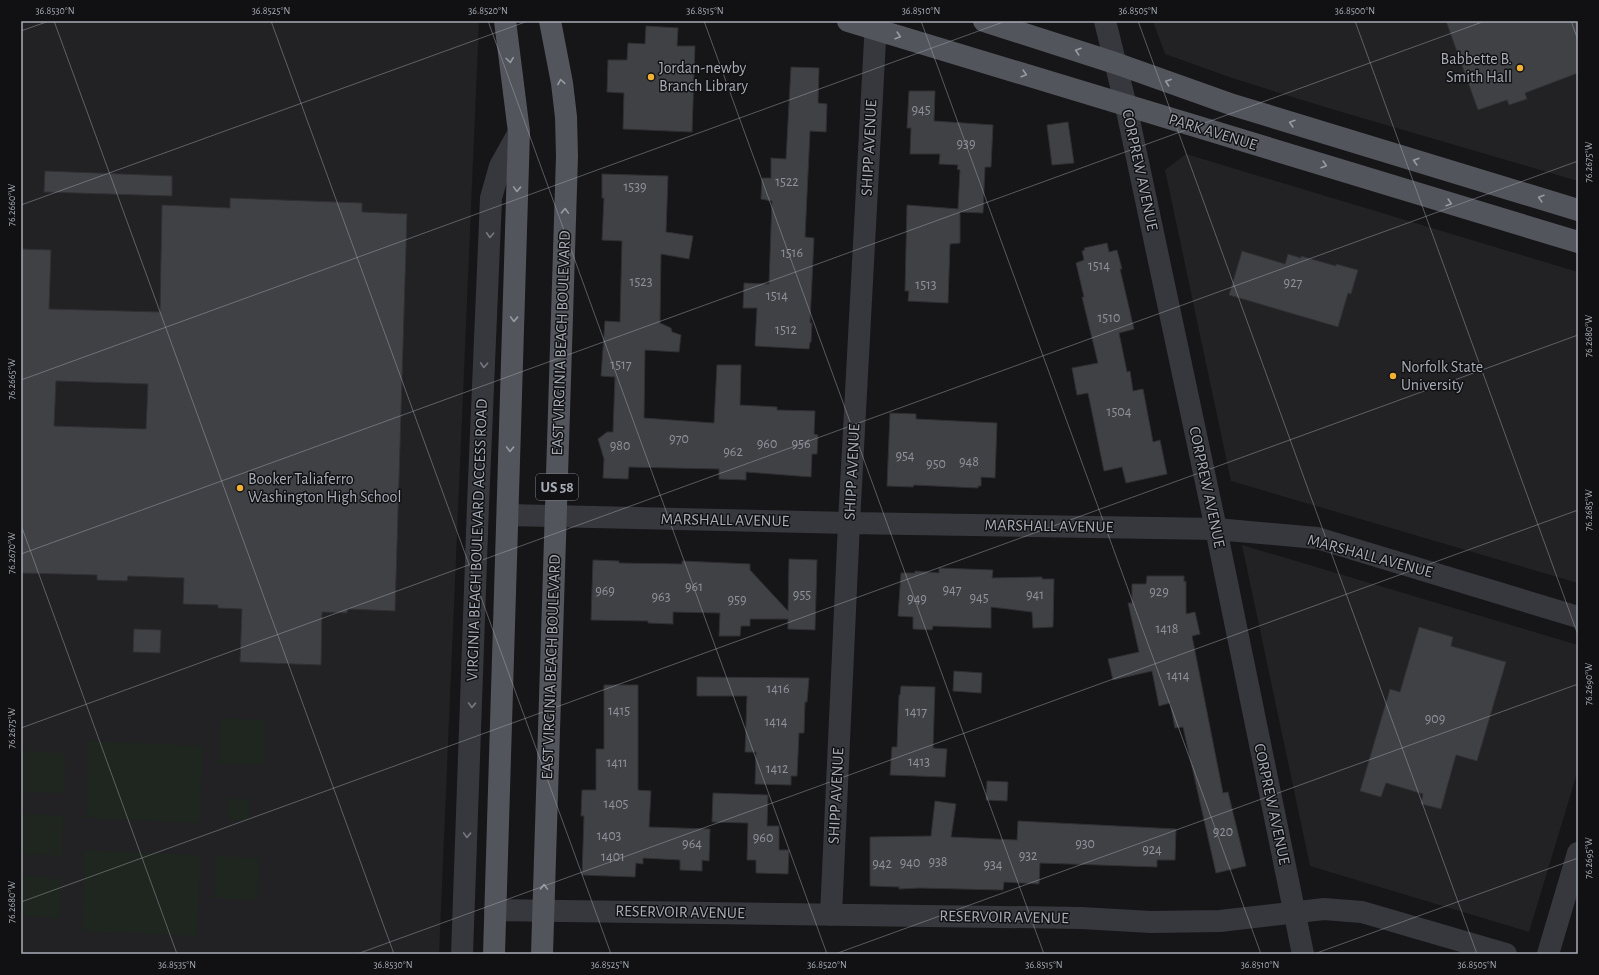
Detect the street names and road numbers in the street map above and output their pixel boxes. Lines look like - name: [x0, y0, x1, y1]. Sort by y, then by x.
- street label: SHIPP AVENUE: [858, 99, 880, 197]
- street label: CORPREW AVENUE: [1119, 108, 1161, 232]
- street label: PARK AVENUE: [1167, 111, 1259, 153]
- street label: EAST VIRGINIA BEACH BOULEVARD: [549, 230, 573, 456]
- street label: VIRGINIA BEACH BOULEVARD ACCESS ROAD: [464, 399, 490, 681]
- street label: SHIPP AVENUE: [841, 423, 863, 521]
- street label: CORPREW AVENUE: [1186, 425, 1228, 549]
- road number: US 58: [536, 474, 578, 500]
- street label: MARSHALL AVENUE: [660, 511, 790, 529]
- street label: MARSHALL AVENUE: [984, 517, 1114, 535]
- street label: MARSHALL AVENUE: [1306, 532, 1435, 580]
- street label: EAST VIRGINIA BEACH BOULEVARD: [539, 554, 563, 780]
- street label: CORPREW AVENUE: [1251, 742, 1293, 866]
- street label: SHIPP AVENUE: [825, 747, 847, 845]
- street label: RESERVOIR AVENUE: [615, 903, 745, 921]
- street label: RESERVOIR AVENUE: [939, 908, 1069, 926]

